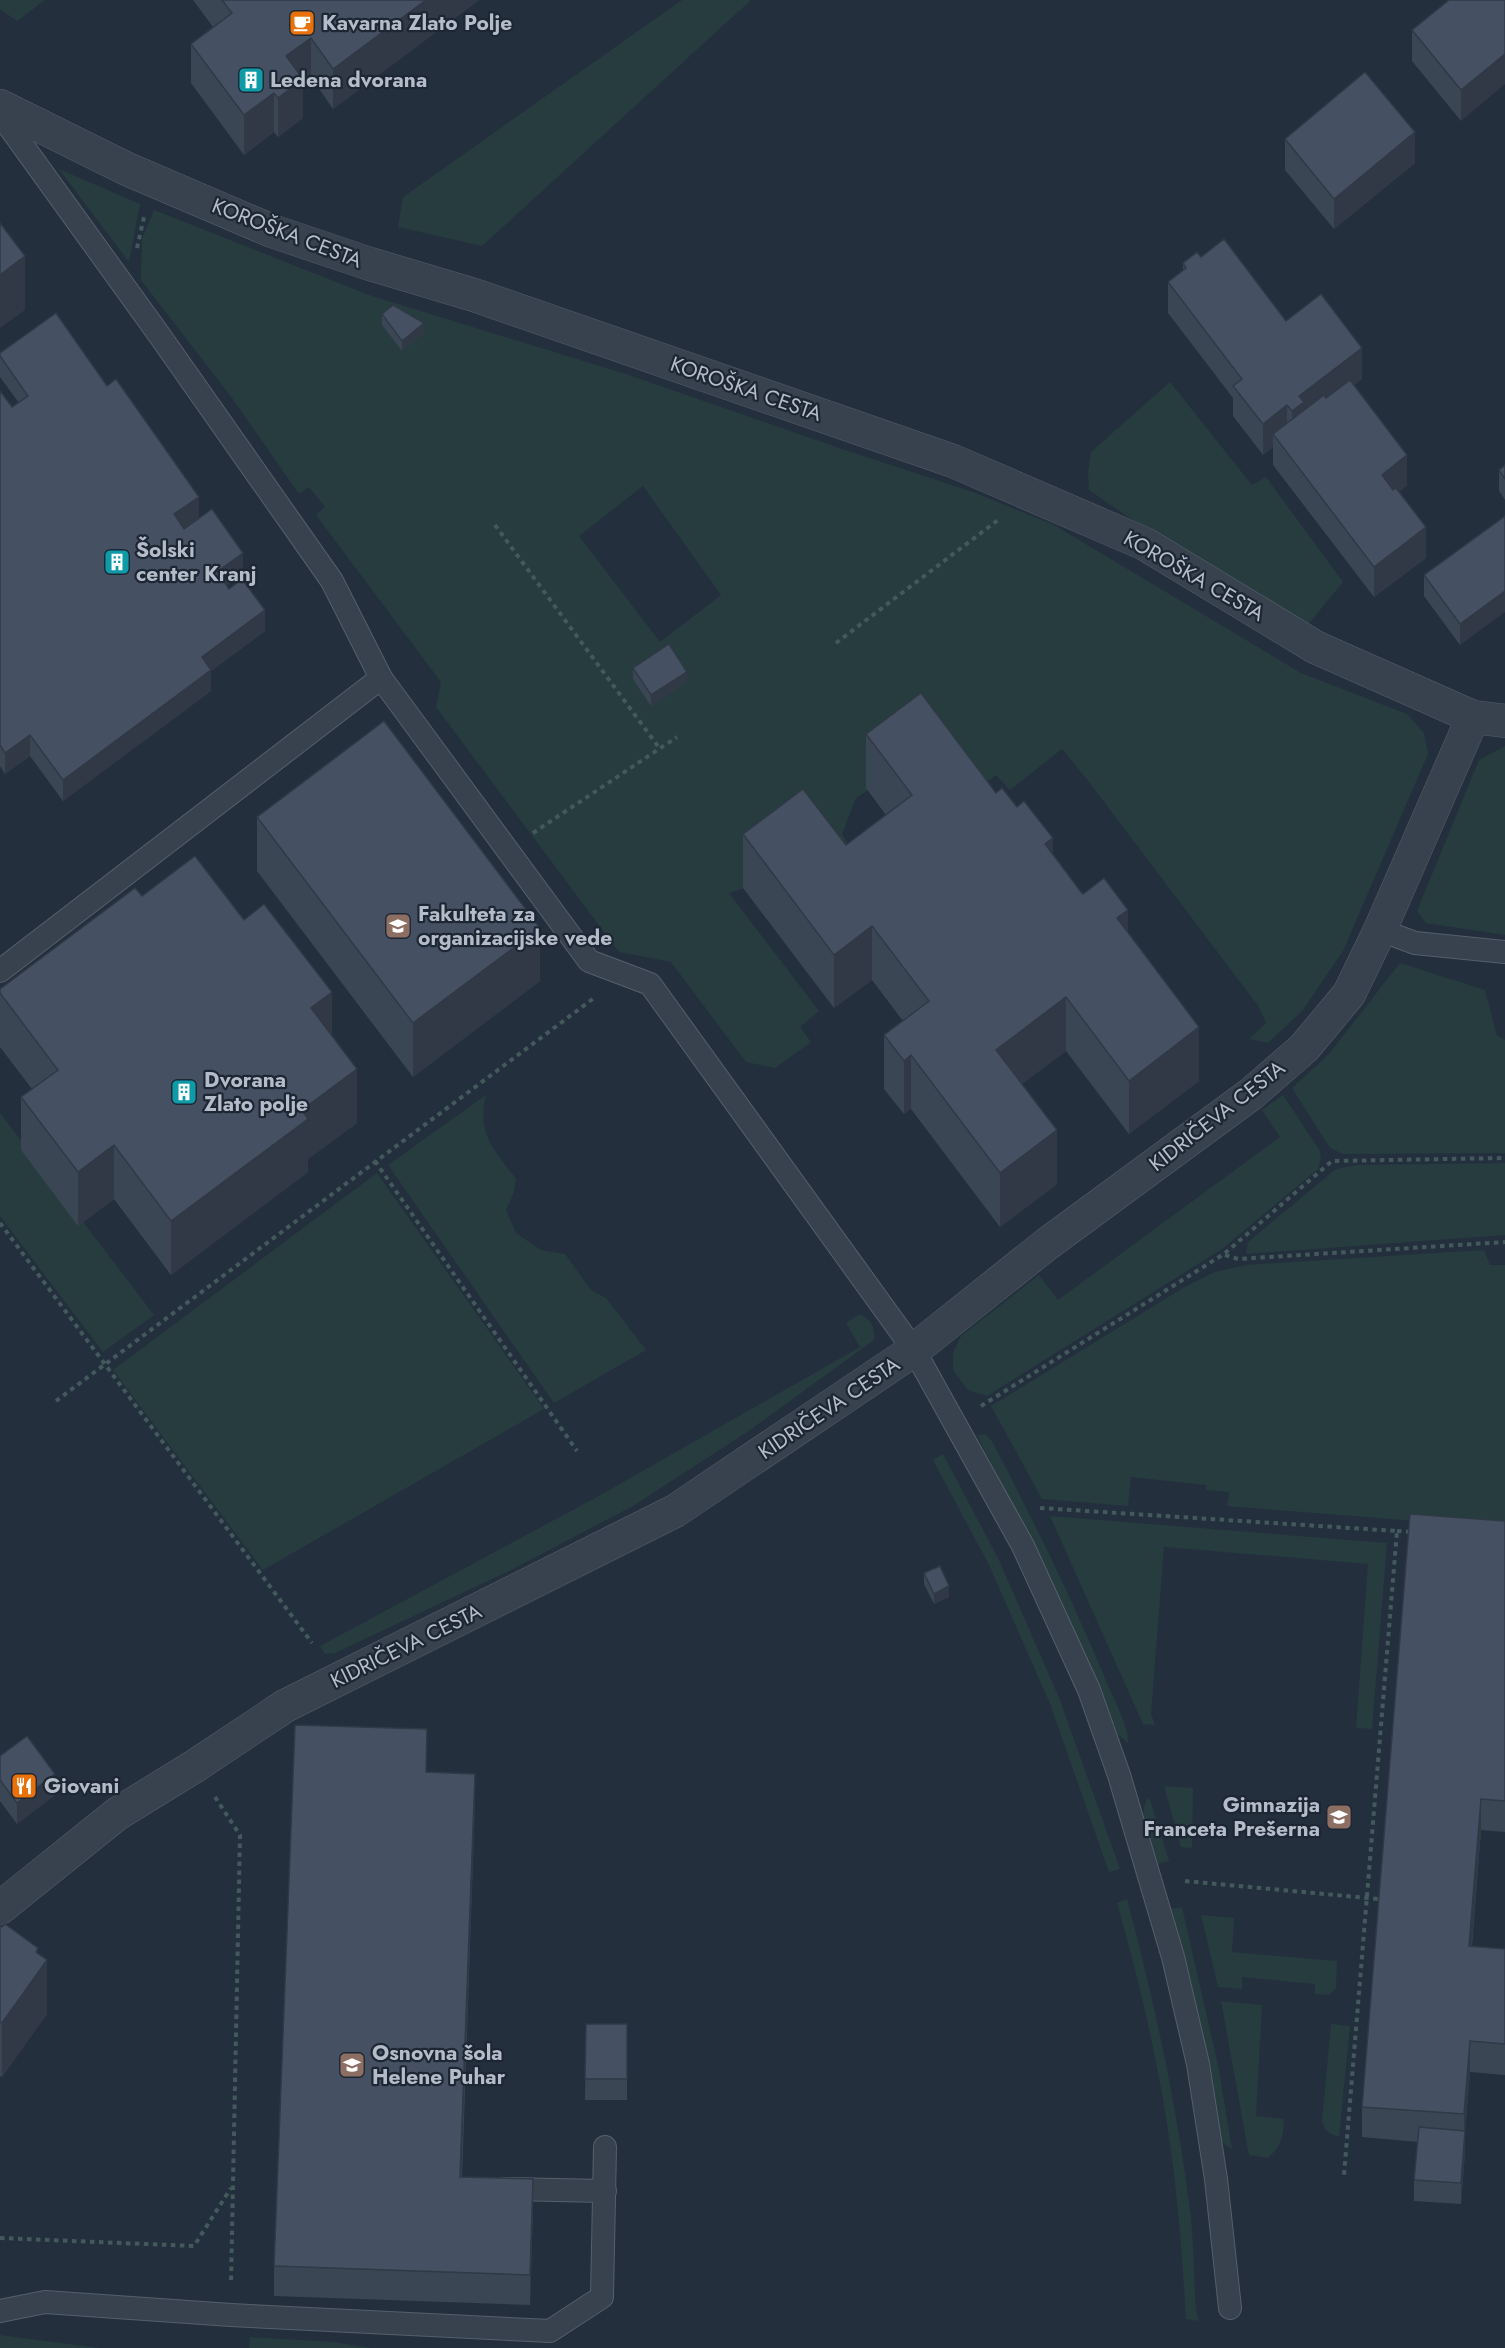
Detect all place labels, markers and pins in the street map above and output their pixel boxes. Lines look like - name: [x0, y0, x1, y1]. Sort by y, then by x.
- cafe icon: Kavarna Zlato Polje: [287, 8, 317, 38]
- place label: Kavarna Zlato Polje: [322, 8, 512, 38]
- building icon: Ledena dvorana: [236, 65, 266, 95]
- place label: Ledena dvorana: [270, 65, 427, 95]
- place label: Šolski center Kranj: [136, 535, 257, 589]
- building icon: Šolski center Kranj: [102, 547, 132, 577]
- place label: Fakulteta za organizacijske vede: [418, 899, 612, 953]
- school or university icon: Fakulteta za organizacijske vede: [383, 911, 413, 941]
- place label: Dvorana Zlato polje: [204, 1065, 308, 1119]
- building icon: Dvorana Zlato polje: [169, 1077, 199, 1107]
- restaurant icon: Giovani: [9, 1771, 39, 1801]
- place label: Giovani: [44, 1771, 119, 1801]
- place label: Gimnazija Franceta Prešerna: [1143, 1790, 1320, 1844]
- school or university icon: Gimnazija Franceta Prešerna: [1324, 1802, 1354, 1832]
- place label: Osnovna šola Helene Puhar: [372, 2038, 506, 2092]
- school or university icon: Osnovna šola Helene Puhar: [337, 2050, 367, 2080]

